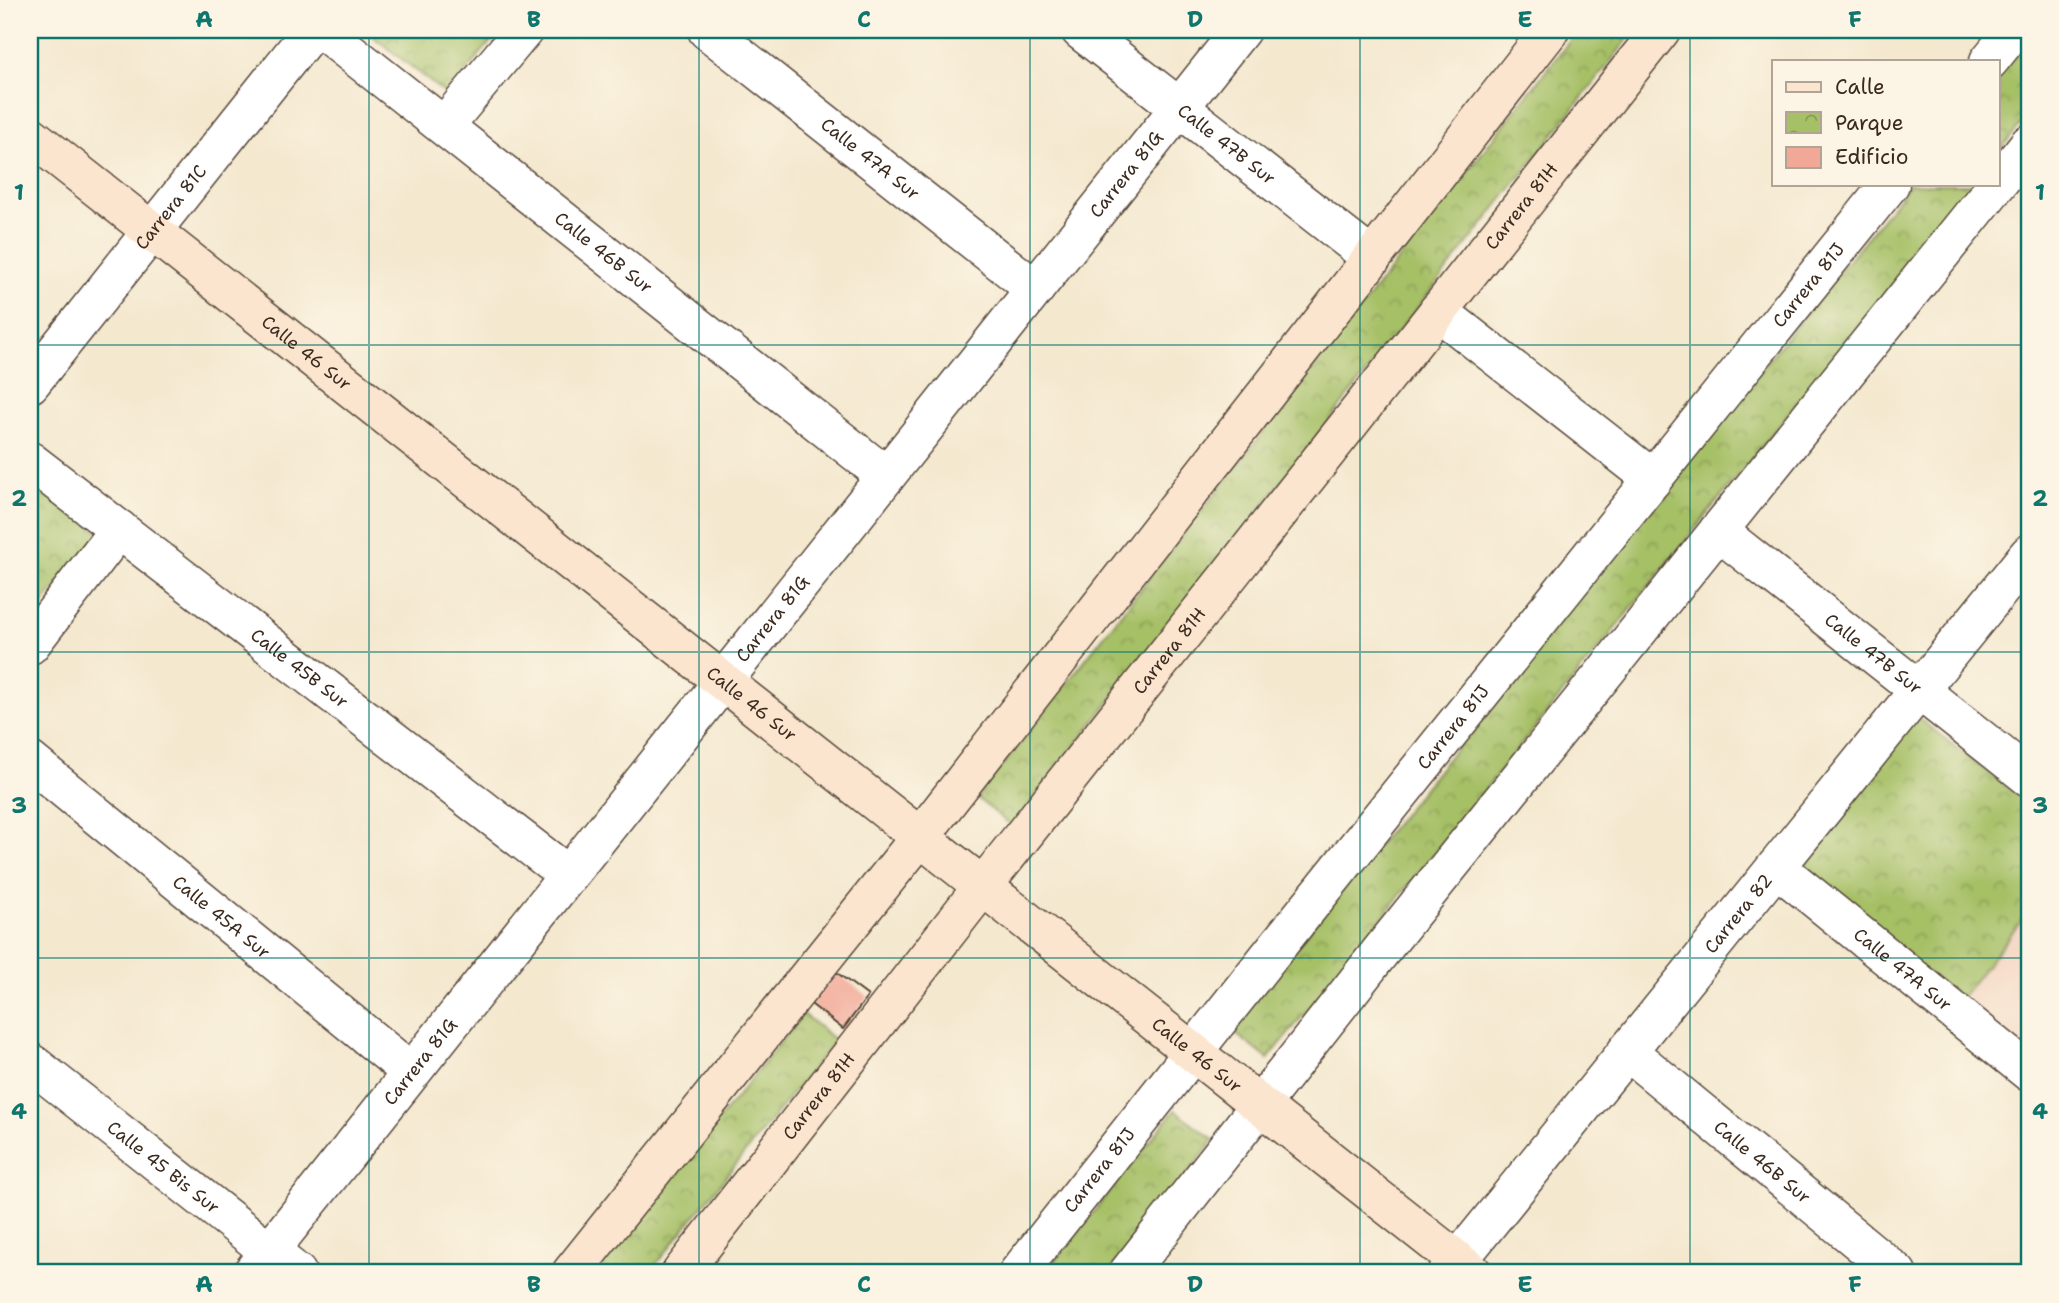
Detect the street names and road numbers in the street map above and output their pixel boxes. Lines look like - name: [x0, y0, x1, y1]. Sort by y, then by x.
- street label: Calle 47B Sur: [1173, 99, 1281, 190]
- street label: Calle 47A Sur: [816, 112, 925, 205]
- street label: Carrera 81G: [1084, 126, 1168, 223]
- street label: Carrera 81H: [1480, 158, 1563, 255]
- street label: Carrera 81C: [130, 160, 212, 255]
- street label: Calle 46B Sur: [549, 206, 658, 299]
- street label: Carrera 81J: [1767, 238, 1850, 333]
- street label: Calle 46 Sur: [256, 310, 356, 396]
- street label: Carrera 81G: [731, 570, 815, 667]
- street label: Carrera 81H: [1128, 602, 1211, 699]
- street label: Calle 47B Sur: [1820, 608, 1927, 700]
- street label: Calle 45B Sur: [246, 623, 353, 714]
- street label: Calle 46 Sur: [702, 661, 802, 747]
- street label: Carrera 81J: [1412, 680, 1494, 774]
- street label: Carrera 82: [1699, 869, 1778, 958]
- street label: Calle 45A Sur: [167, 870, 275, 964]
- street label: Calle 47A Sur: [1849, 923, 1957, 1017]
- street label: Calle 46 Sur: [1147, 1012, 1247, 1098]
- street label: Carrera 81G: [378, 1013, 462, 1110]
- street label: Carrera 81H: [777, 1048, 860, 1145]
- street label: Calle 45 Bis Sur: [102, 1115, 225, 1219]
- street label: Calle 46B Sur: [1709, 1115, 1816, 1209]
- street label: Carrera 81J: [1058, 1123, 1140, 1218]

